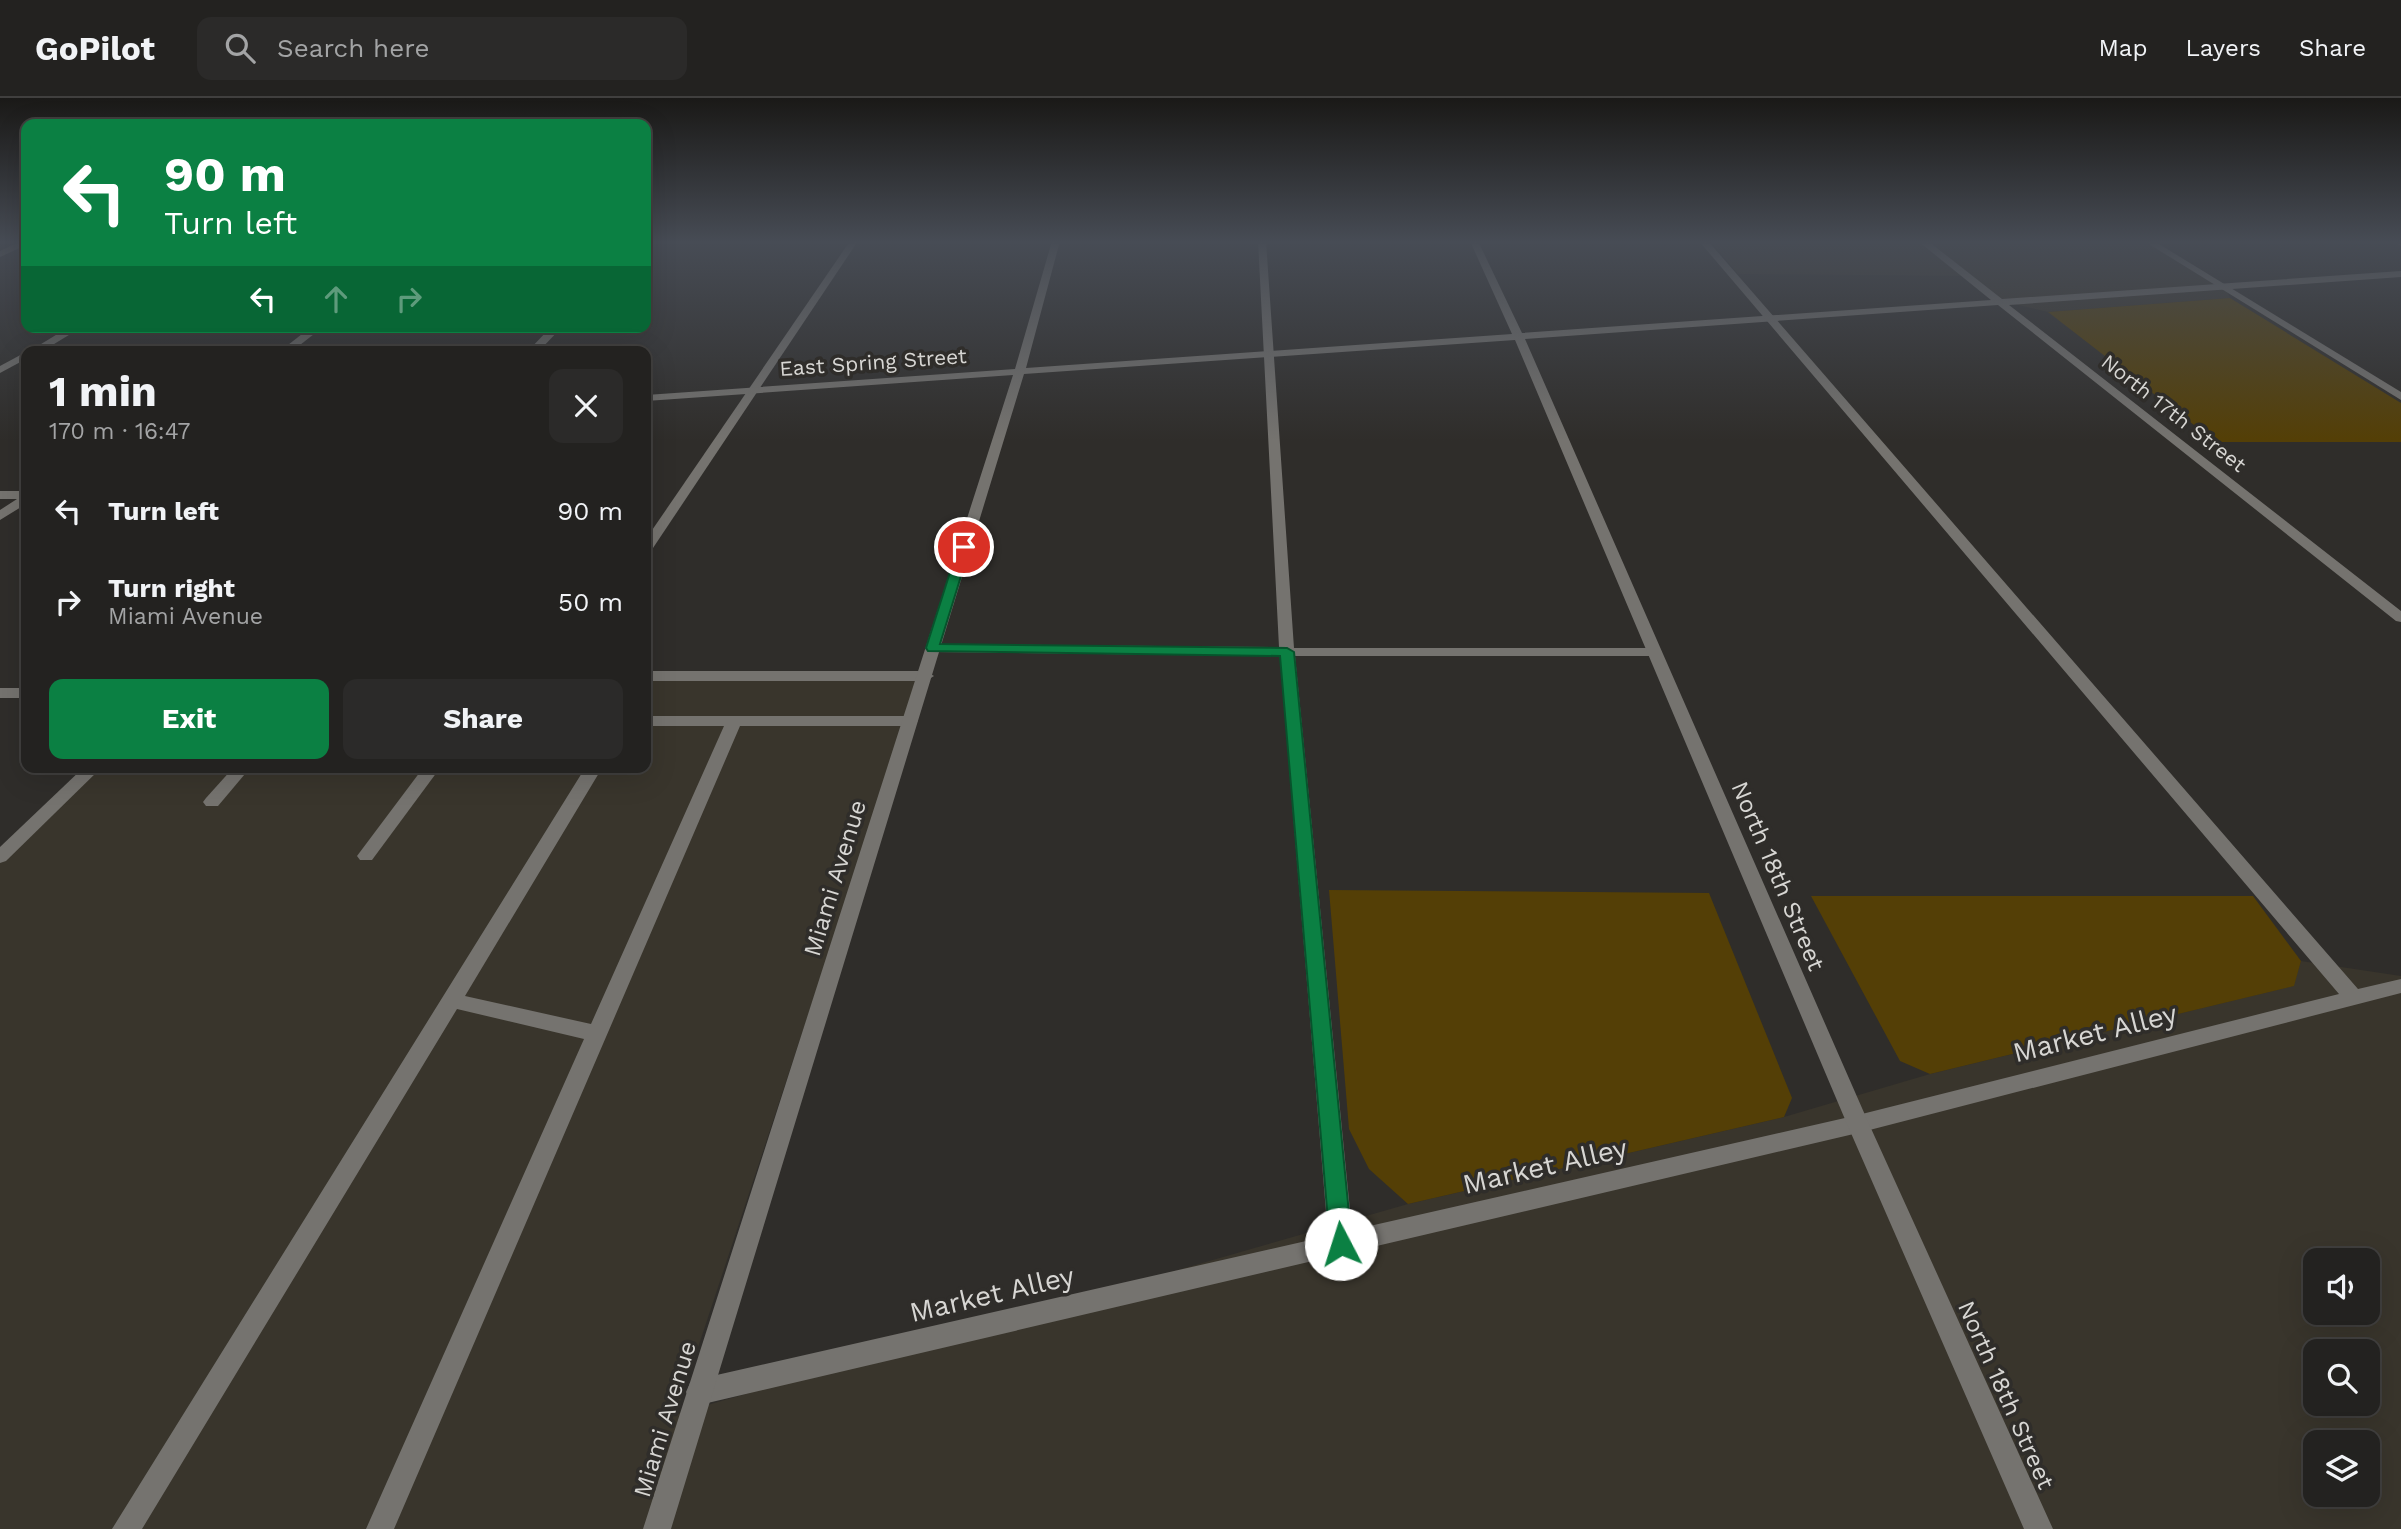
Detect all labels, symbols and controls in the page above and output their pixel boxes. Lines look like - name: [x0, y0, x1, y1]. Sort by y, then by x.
- search box: [197, 17, 687, 80]
- text: GoPilot: [35, 29, 155, 68]
- icon: search: [221, 29, 259, 67]
- text: Search here: [277, 33, 429, 63]
- text: Map: [2099, 34, 2147, 62]
- text: Layers: [2185, 34, 2261, 62]
- text: Share: [2299, 34, 2366, 62]
- text: 90 m: [164, 145, 286, 203]
- icon: left: [49, 147, 140, 238]
- text: Turn left: [164, 204, 297, 242]
- icon: left: [244, 280, 282, 318]
- icon: ahead: [317, 280, 355, 318]
- icon: right: [390, 280, 428, 318]
- street label: East Spring Street: [779, 343, 968, 381]
- street label: North 17th Street: [2097, 349, 2251, 477]
- text: 1 min: [49, 367, 157, 416]
- button: close: [549, 369, 623, 443]
- text: 170 m · 16:47: [49, 418, 190, 445]
- icon: left: [49, 492, 87, 530]
- text: Turn left: [108, 496, 219, 526]
- text: 90 m: [557, 496, 623, 526]
- pin: [934, 517, 994, 577]
- icon: arrive: [945, 528, 983, 566]
- text: Turn right: [108, 573, 235, 603]
- icon: right: [49, 583, 87, 621]
- text: 50 m: [558, 587, 623, 617]
- text: Miami Avenue: [108, 603, 263, 630]
- button: Exit: [49, 679, 329, 759]
- button: Share: [343, 679, 623, 759]
- street label: North 18th Street: [1725, 777, 1831, 975]
- street label: Miami Avenue: [798, 797, 872, 959]
- street label: Market Alley: [2010, 997, 2181, 1069]
- street label: Market Alley: [1460, 1131, 1631, 1201]
- position arrow: [1304, 1207, 1378, 1281]
- map controls: [2303, 1248, 2380, 1507]
- button: sound: [2303, 1248, 2380, 1325]
- street label: Market Alley: [907, 1259, 1078, 1329]
- street label: North 18th Street: [1952, 1297, 2060, 1493]
- street label: Miami Avenue: [628, 1338, 702, 1500]
- button: search: [2303, 1339, 2380, 1416]
- button: layers: [2303, 1430, 2380, 1507]

